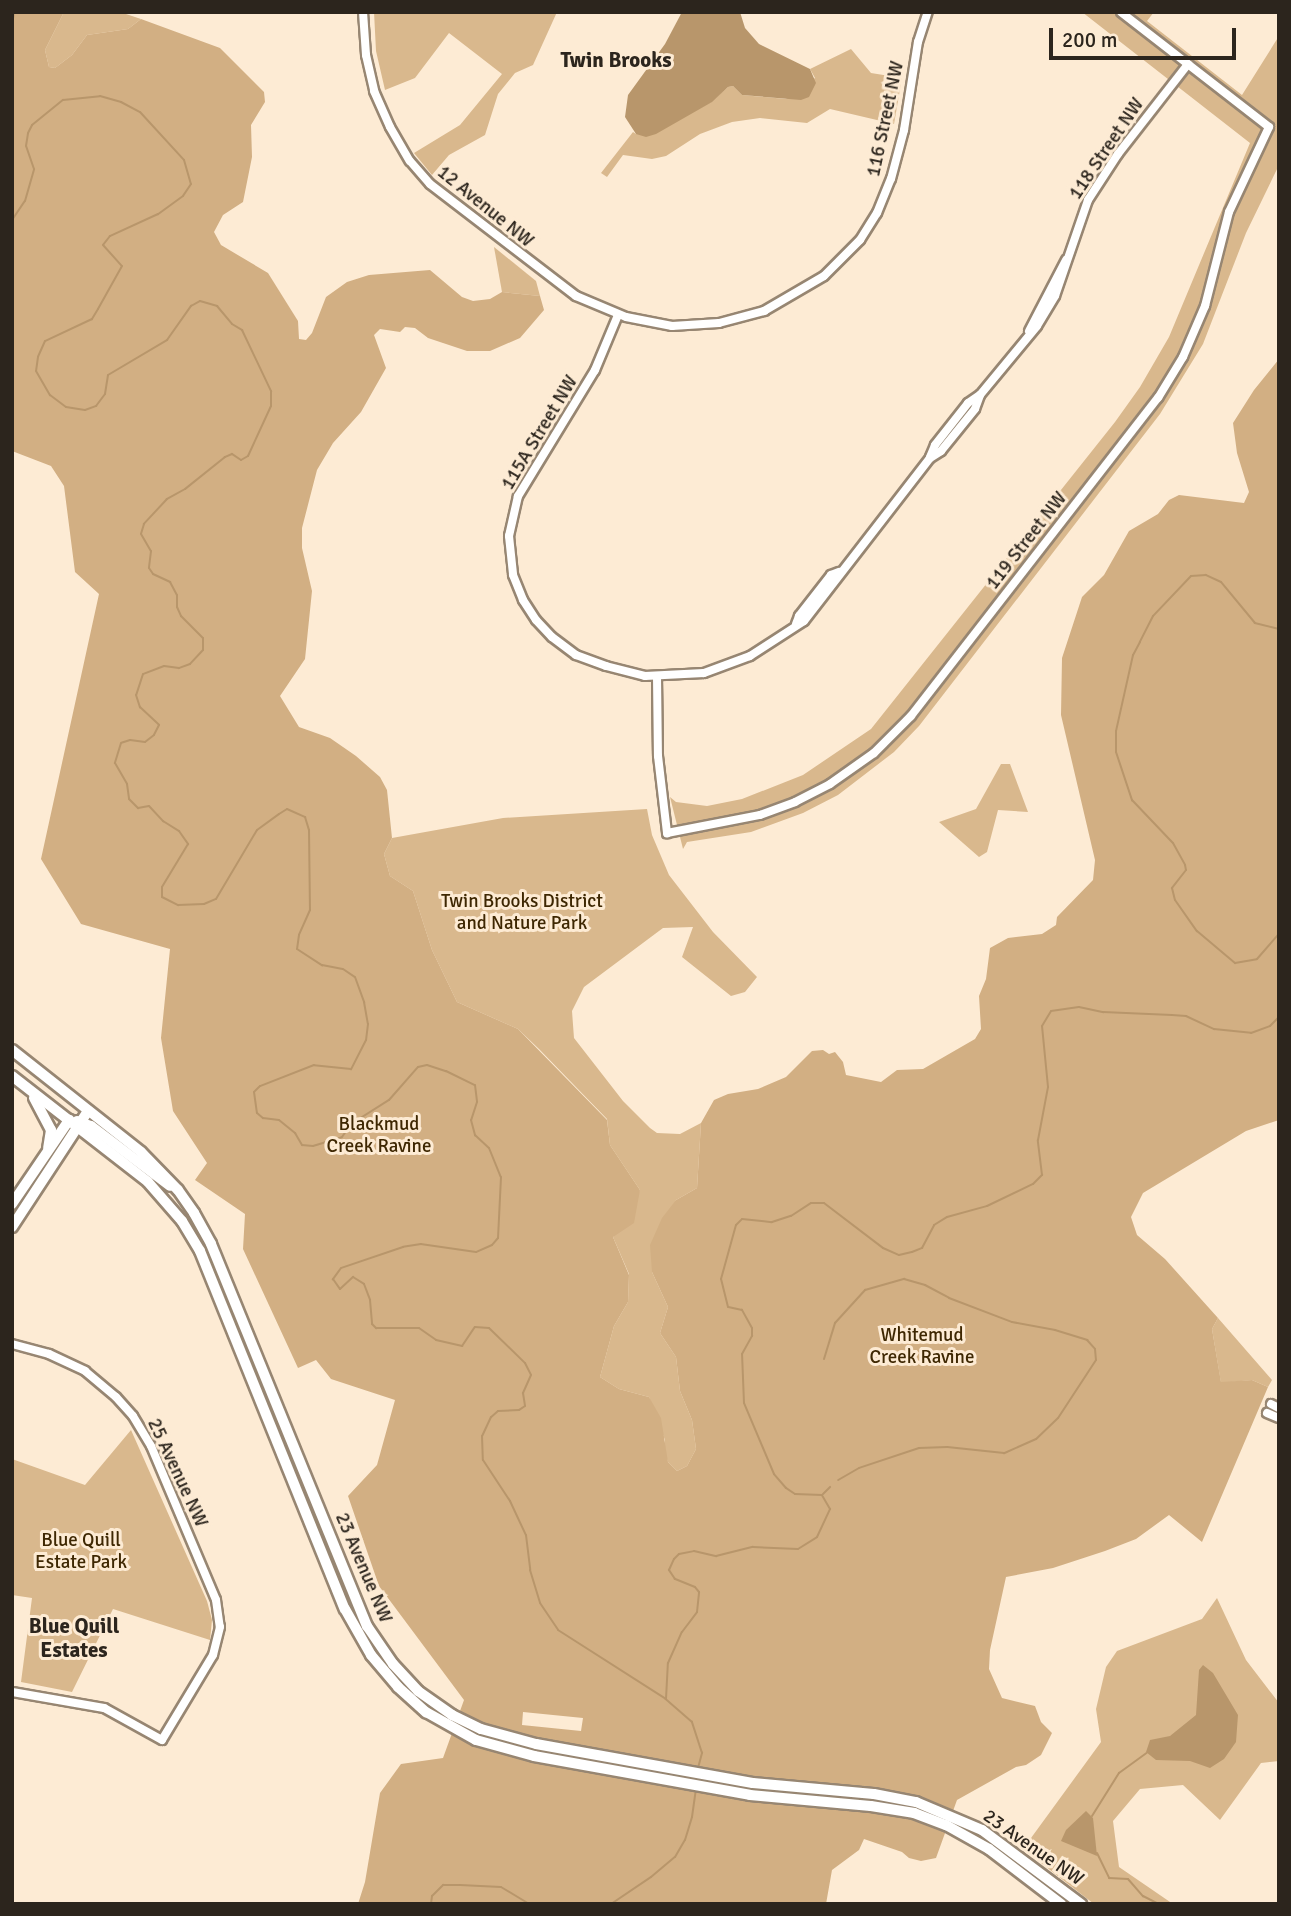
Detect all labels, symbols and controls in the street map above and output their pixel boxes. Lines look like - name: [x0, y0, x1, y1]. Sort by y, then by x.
- scale bar: [1053, 14, 1240, 58]
- text: 200 m: [1062, 27, 1117, 53]
- district label: Twin Brooks: [561, 47, 671, 73]
- street label: 116 Street NW: [863, 59, 909, 179]
- street label: 118 Street NW: [1065, 94, 1149, 204]
- street label: 12 Avenue NW: [432, 161, 538, 253]
- street label: 115A Street NW: [497, 372, 583, 494]
- street label: 119 Street NW: [982, 488, 1072, 594]
- park label: Twin Brooks District and Nature Park: [441, 891, 603, 935]
- park label: Blackmud Creek Ravine: [327, 1114, 431, 1158]
- park label: Whitemud Creek Ravine: [870, 1325, 974, 1369]
- street label: 25 Avenue NW: [142, 1415, 212, 1531]
- street label: 23 Avenue NW: [330, 1510, 396, 1626]
- park label: Blue Quill Estate Park: [35, 1530, 127, 1574]
- district label: Blue Quill Estates: [29, 1613, 119, 1663]
- street label: 23 Avenue NW: [978, 1805, 1088, 1891]

